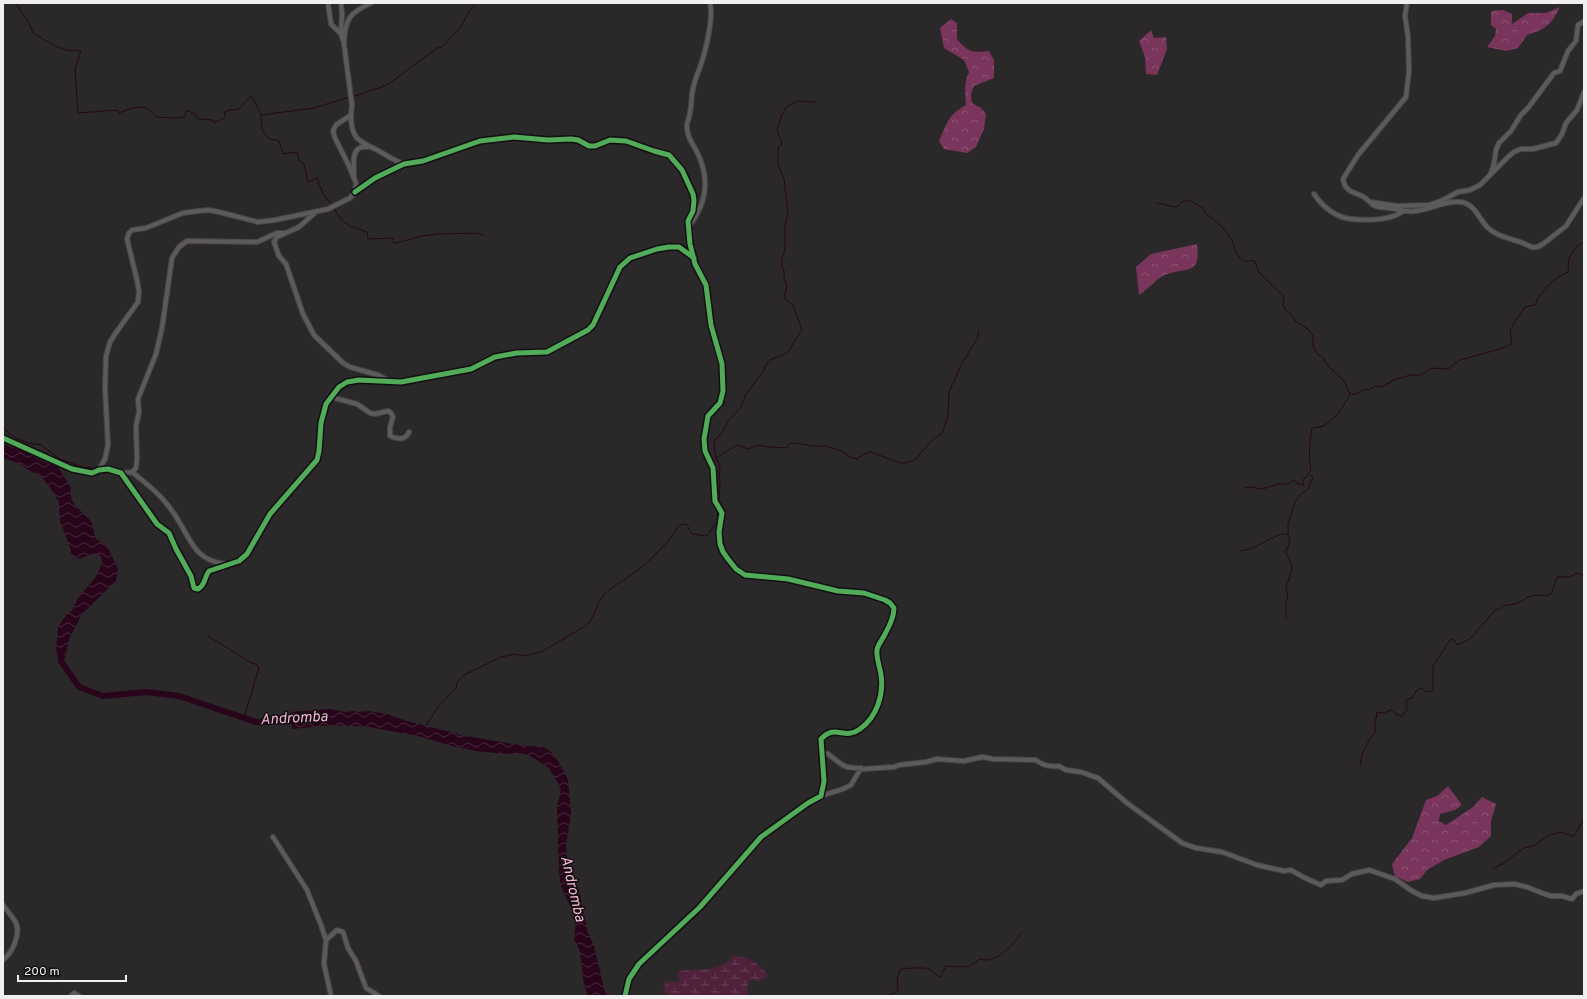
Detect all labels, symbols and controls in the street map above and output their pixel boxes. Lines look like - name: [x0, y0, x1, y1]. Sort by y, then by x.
- water label: Andromba: [260, 708, 328, 730]
- water label: Andromba: [555, 854, 589, 924]
- scale bar: [18, 957, 126, 983]
- text: 200 m: [24, 964, 60, 980]

